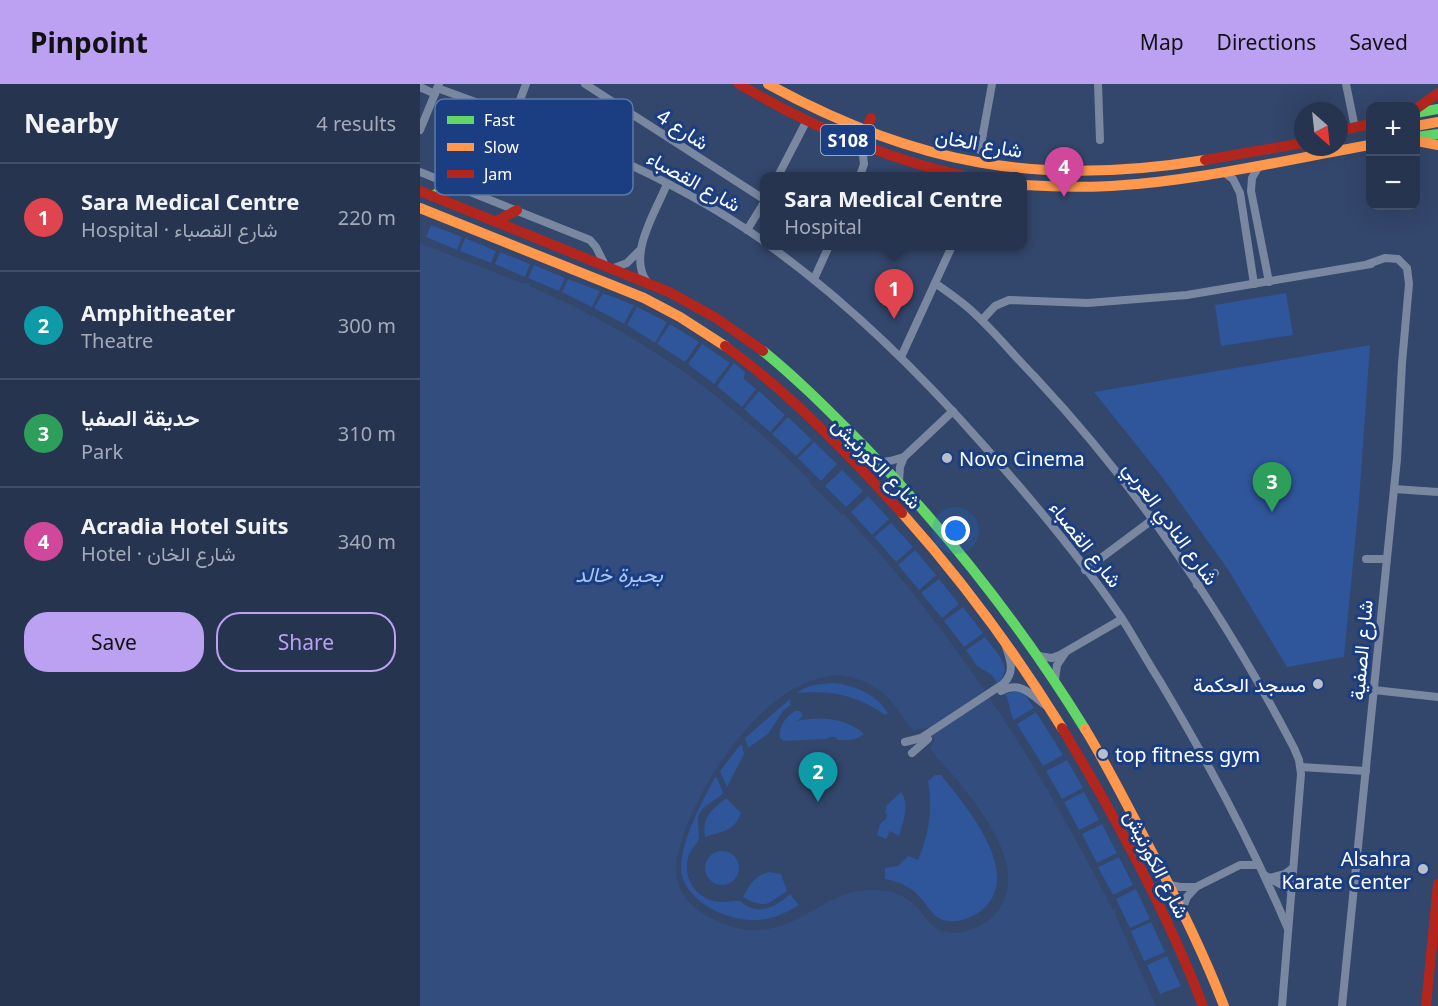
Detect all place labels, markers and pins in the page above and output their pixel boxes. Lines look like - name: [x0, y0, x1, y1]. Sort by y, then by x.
- pin: 4: [1044, 147, 1084, 197]
- pin: 1: [874, 270, 914, 319]
- place label: Novo Cinema: [959, 445, 1085, 472]
- marker: Novo Cinema: [940, 451, 954, 465]
- pin: 3: [1252, 462, 1292, 512]
- place label: مسجد الحكمة: [1193, 671, 1306, 698]
- marker: مسجد الحكمة: [1311, 677, 1325, 691]
- place label: top fitness gym: [1115, 741, 1260, 768]
- marker: top fitness gym: [1096, 747, 1110, 761]
- pin: 2: [798, 752, 838, 802]
- place label: Alsahra Karate Center: [1282, 845, 1411, 895]
- marker: Alsahra Karate Center: [1416, 862, 1430, 876]

